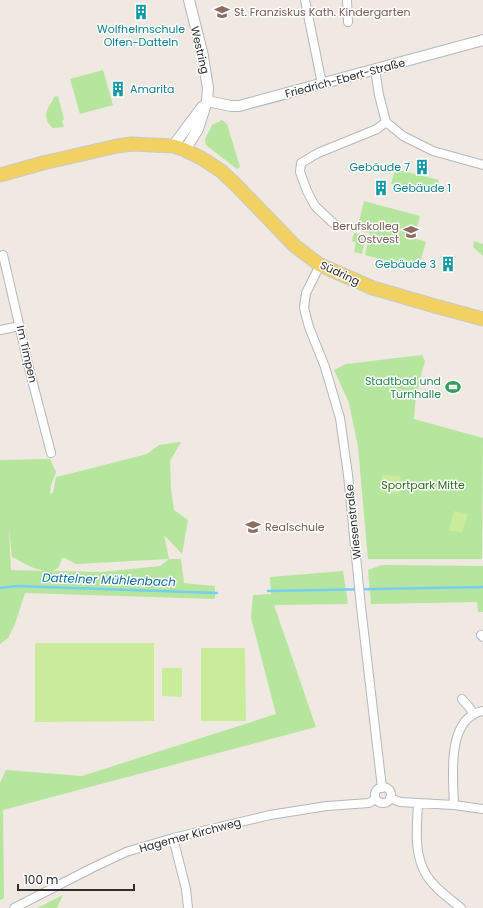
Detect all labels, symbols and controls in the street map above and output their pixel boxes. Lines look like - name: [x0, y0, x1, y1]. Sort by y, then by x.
- building icon: Wolfhelmschule Olfen-Datteln: [132, 3, 150, 21]
- school or university icon: St. Franziskus Kath. Kindergarten: [213, 3, 231, 21]
- place label: St. Franziskus Kath. Kindergarten: [234, 4, 411, 20]
- place label: Wolfhelmschule Olfen-Datteln: [97, 21, 185, 50]
- street label: Westring: [187, 25, 213, 75]
- street label: Friedrich-Ebert-Straße: [283, 54, 407, 102]
- building icon: Amarita: [109, 80, 127, 98]
- place label: Amarita: [130, 81, 174, 97]
- building icon: Gebäude 7: [413, 158, 431, 176]
- place label: Gebäude 7: [350, 159, 410, 175]
- building icon: Gebäude 1: [372, 179, 390, 197]
- place label: Gebäude 1: [393, 180, 451, 196]
- place label: Berufskolleg Ostvest: [333, 218, 399, 247]
- school or university icon: Berufskolleg Ostvest: [402, 223, 420, 241]
- building icon: Gebäude 3: [439, 255, 457, 273]
- place label: Gebäude 3: [375, 256, 436, 272]
- street label: Südring: [317, 257, 363, 289]
- street label: Im Timpen: [13, 324, 41, 384]
- place label: Stadtbad und Turnhalle: [365, 373, 441, 402]
- sports icon: Stadtbad und Turnhalle: [444, 378, 462, 396]
- park label: Sportpark Mitte: [381, 477, 465, 493]
- street label: Wiesenstraße: [341, 483, 365, 560]
- school or university icon: Realschule: [244, 518, 262, 536]
- place label: Realschule: [265, 519, 325, 535]
- water label: Dattelner Mühlenbach: [42, 569, 176, 590]
- street label: Hagemer Kirchweg: [137, 814, 243, 856]
- scale bar: [18, 866, 134, 892]
- text: 100 m: [24, 871, 58, 888]

